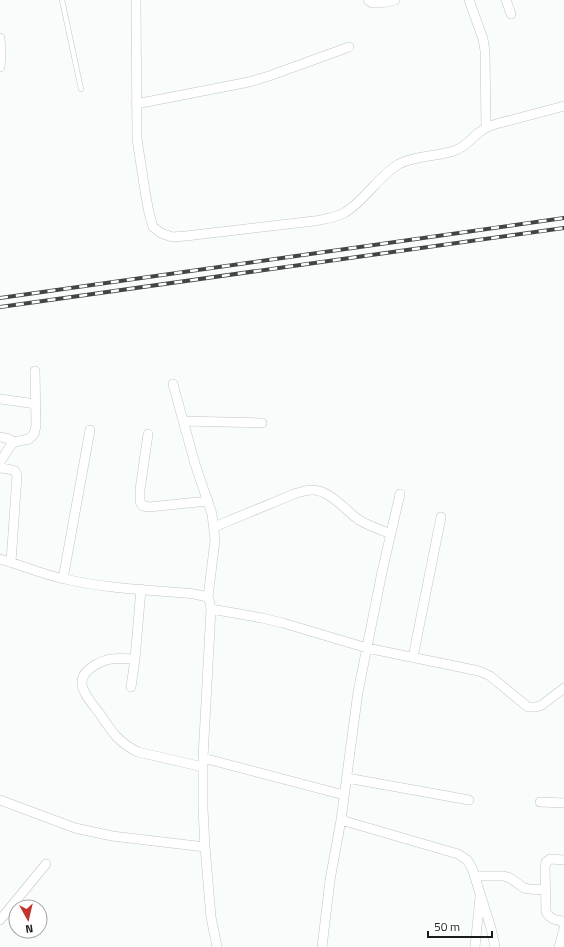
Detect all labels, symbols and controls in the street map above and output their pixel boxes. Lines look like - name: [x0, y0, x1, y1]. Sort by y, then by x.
- north arrow: [8, 899, 48, 939]
- scale bar: [428, 913, 492, 939]
- text: 50 m: [434, 917, 460, 936]
- text: N: [25, 920, 34, 937]

